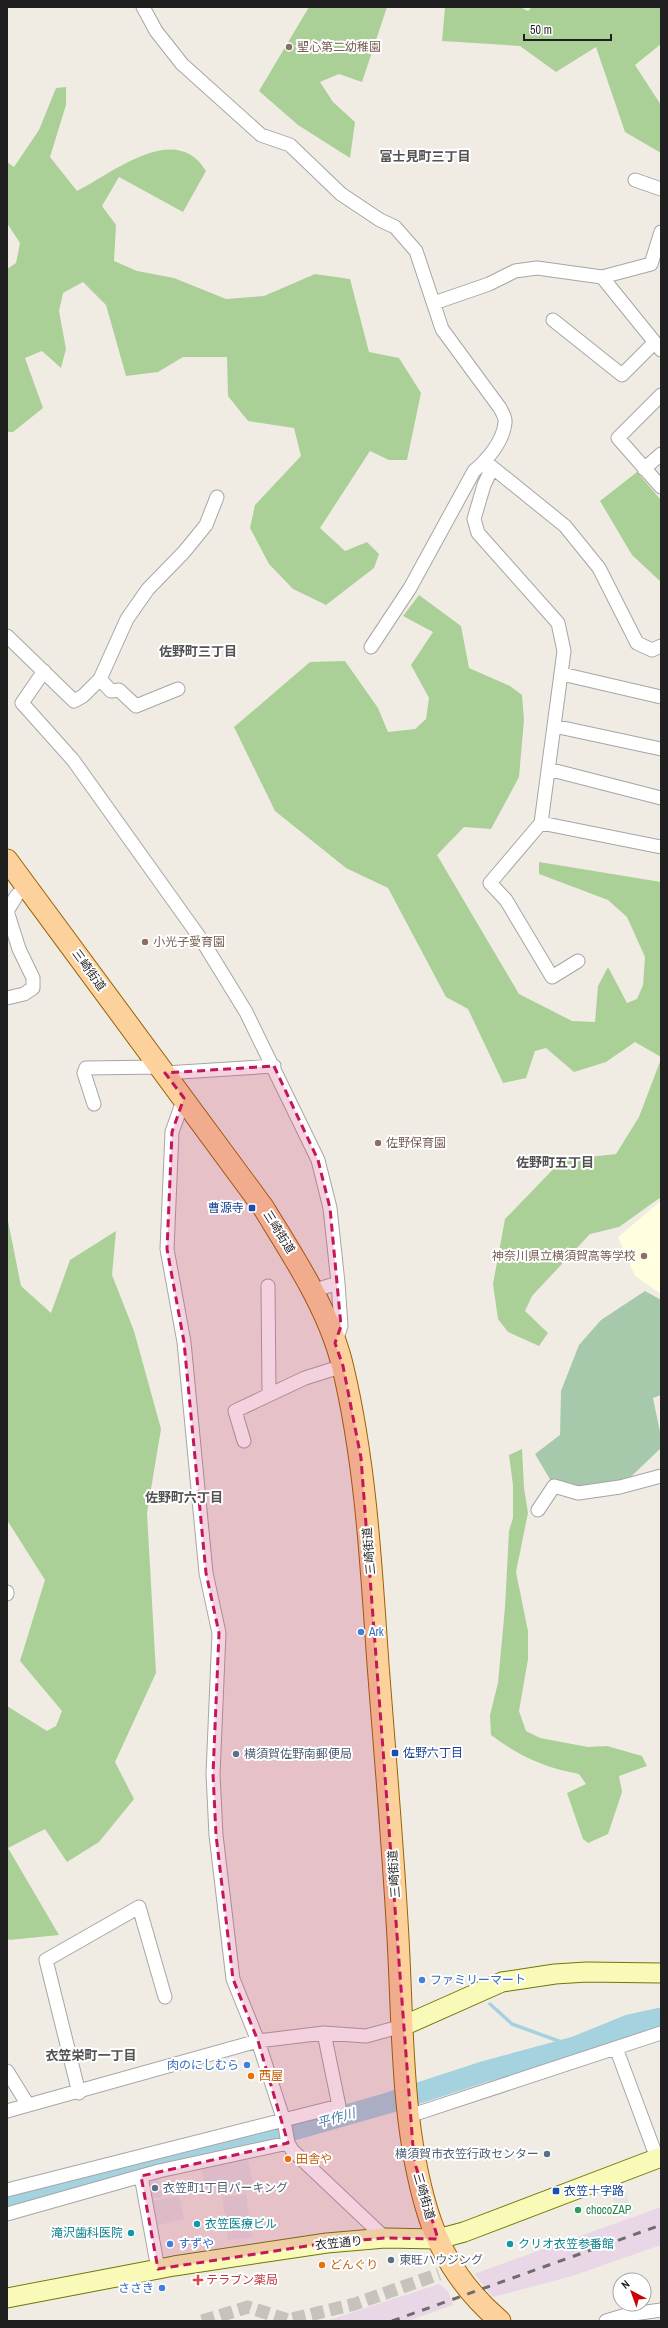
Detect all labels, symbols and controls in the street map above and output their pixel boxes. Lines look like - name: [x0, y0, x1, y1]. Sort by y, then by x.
- scale bar: [524, 16, 611, 42]
- text: 50 m: [530, 22, 552, 38]
- place label: 聖心第二幼稚園: [297, 39, 381, 55]
- marker: 聖心第二幼稚園: [284, 42, 294, 52]
- district label: 富士見町三丁目: [379, 148, 471, 165]
- district label: 佐野町三丁目: [159, 643, 237, 660]
- place label: 小光子愛育園: [153, 934, 225, 950]
- marker: 小光子愛育園: [140, 937, 150, 947]
- street label: 三崎街道: [68, 946, 110, 994]
- place label: 佐野保育園: [386, 1135, 446, 1151]
- marker: 佐野保育園: [373, 1138, 383, 1148]
- district label: 佐野町五丁目: [516, 1154, 594, 1171]
- place label: 曹源寺: [208, 1200, 244, 1216]
- marker: 曹源寺: [247, 1203, 257, 1213]
- street label: 三崎街道: [259, 1207, 299, 1257]
- place label: 神奈川県立横須賀高等学校: [492, 1248, 636, 1264]
- marker: 神奈川県立横須賀高等学校: [639, 1251, 649, 1261]
- district label: 佐野町六丁目: [145, 1489, 223, 1506]
- street label: 三崎街道: [359, 1526, 379, 1576]
- place label: Ark: [368, 1624, 384, 1640]
- marker: Ark: [356, 1627, 366, 1637]
- place label: 佐野六丁目: [403, 1745, 463, 1761]
- place label: 横須賀佐野南郵便局: [244, 1746, 352, 1762]
- marker: 佐野六丁目: [390, 1748, 400, 1758]
- marker: 横須賀佐野南郵便局: [231, 1749, 241, 1759]
- street label: 三崎街道: [384, 1849, 404, 1899]
- place label: ファミリーマート: [430, 1972, 526, 1988]
- marker: ファミリーマート: [417, 1975, 427, 1985]
- district label: 衣笠栄町一丁目: [45, 2047, 137, 2064]
- place label: 肉のにしむら: [167, 2057, 239, 2073]
- marker: 肉のにしむら: [242, 2060, 252, 2070]
- place label: 西屋: [259, 2068, 283, 2084]
- marker: 西屋: [246, 2071, 256, 2081]
- water label: 平作川: [315, 2104, 359, 2132]
- place label: 横須賀市衣笠行政センター: [395, 2146, 539, 2162]
- marker: 横須賀市衣笠行政センター: [542, 2149, 552, 2159]
- place label: 田舎や: [296, 2151, 332, 2167]
- marker: 田舎や: [283, 2154, 293, 2164]
- street label: 三崎街道: [410, 2171, 438, 2221]
- place label: 衣笠町1丁目パーキング: [163, 2180, 288, 2196]
- marker: 衣笠町1丁目パーキング: [150, 2183, 160, 2193]
- place label: 衣笠十字路: [564, 2183, 624, 2199]
- marker: 衣笠十字路: [551, 2186, 561, 2196]
- place label: chocoZAP: [586, 2202, 632, 2218]
- marker: chocoZAP: [573, 2205, 583, 2215]
- place label: 衣笠医療ビル: [205, 2216, 277, 2232]
- marker: 衣笠医療ビル: [192, 2219, 202, 2229]
- place label: 滝沢歯科医院: [51, 2225, 123, 2241]
- marker: 滝沢歯科医院: [126, 2228, 136, 2238]
- street label: 衣笠通り: [314, 2233, 364, 2253]
- place label: すずや: [178, 2236, 214, 2252]
- place label: クリオ衣笠参番館: [518, 2236, 614, 2252]
- marker: すずや: [165, 2239, 175, 2249]
- marker: クリオ衣笠参番館: [505, 2239, 515, 2249]
- place label: 東旺ハウジング: [399, 2252, 483, 2268]
- marker: 東旺ハウジング: [386, 2255, 396, 2265]
- place label: どんぐり: [330, 2257, 378, 2273]
- marker: どんぐり: [317, 2260, 327, 2270]
- place label: テラブン薬局: [206, 2272, 278, 2288]
- north arrow: [612, 2272, 652, 2312]
- marker: テラブン薬局: [193, 2275, 203, 2285]
- text: N: [618, 2277, 632, 2292]
- place label: ささき: [118, 2280, 154, 2296]
- marker: ささき: [157, 2283, 167, 2293]

